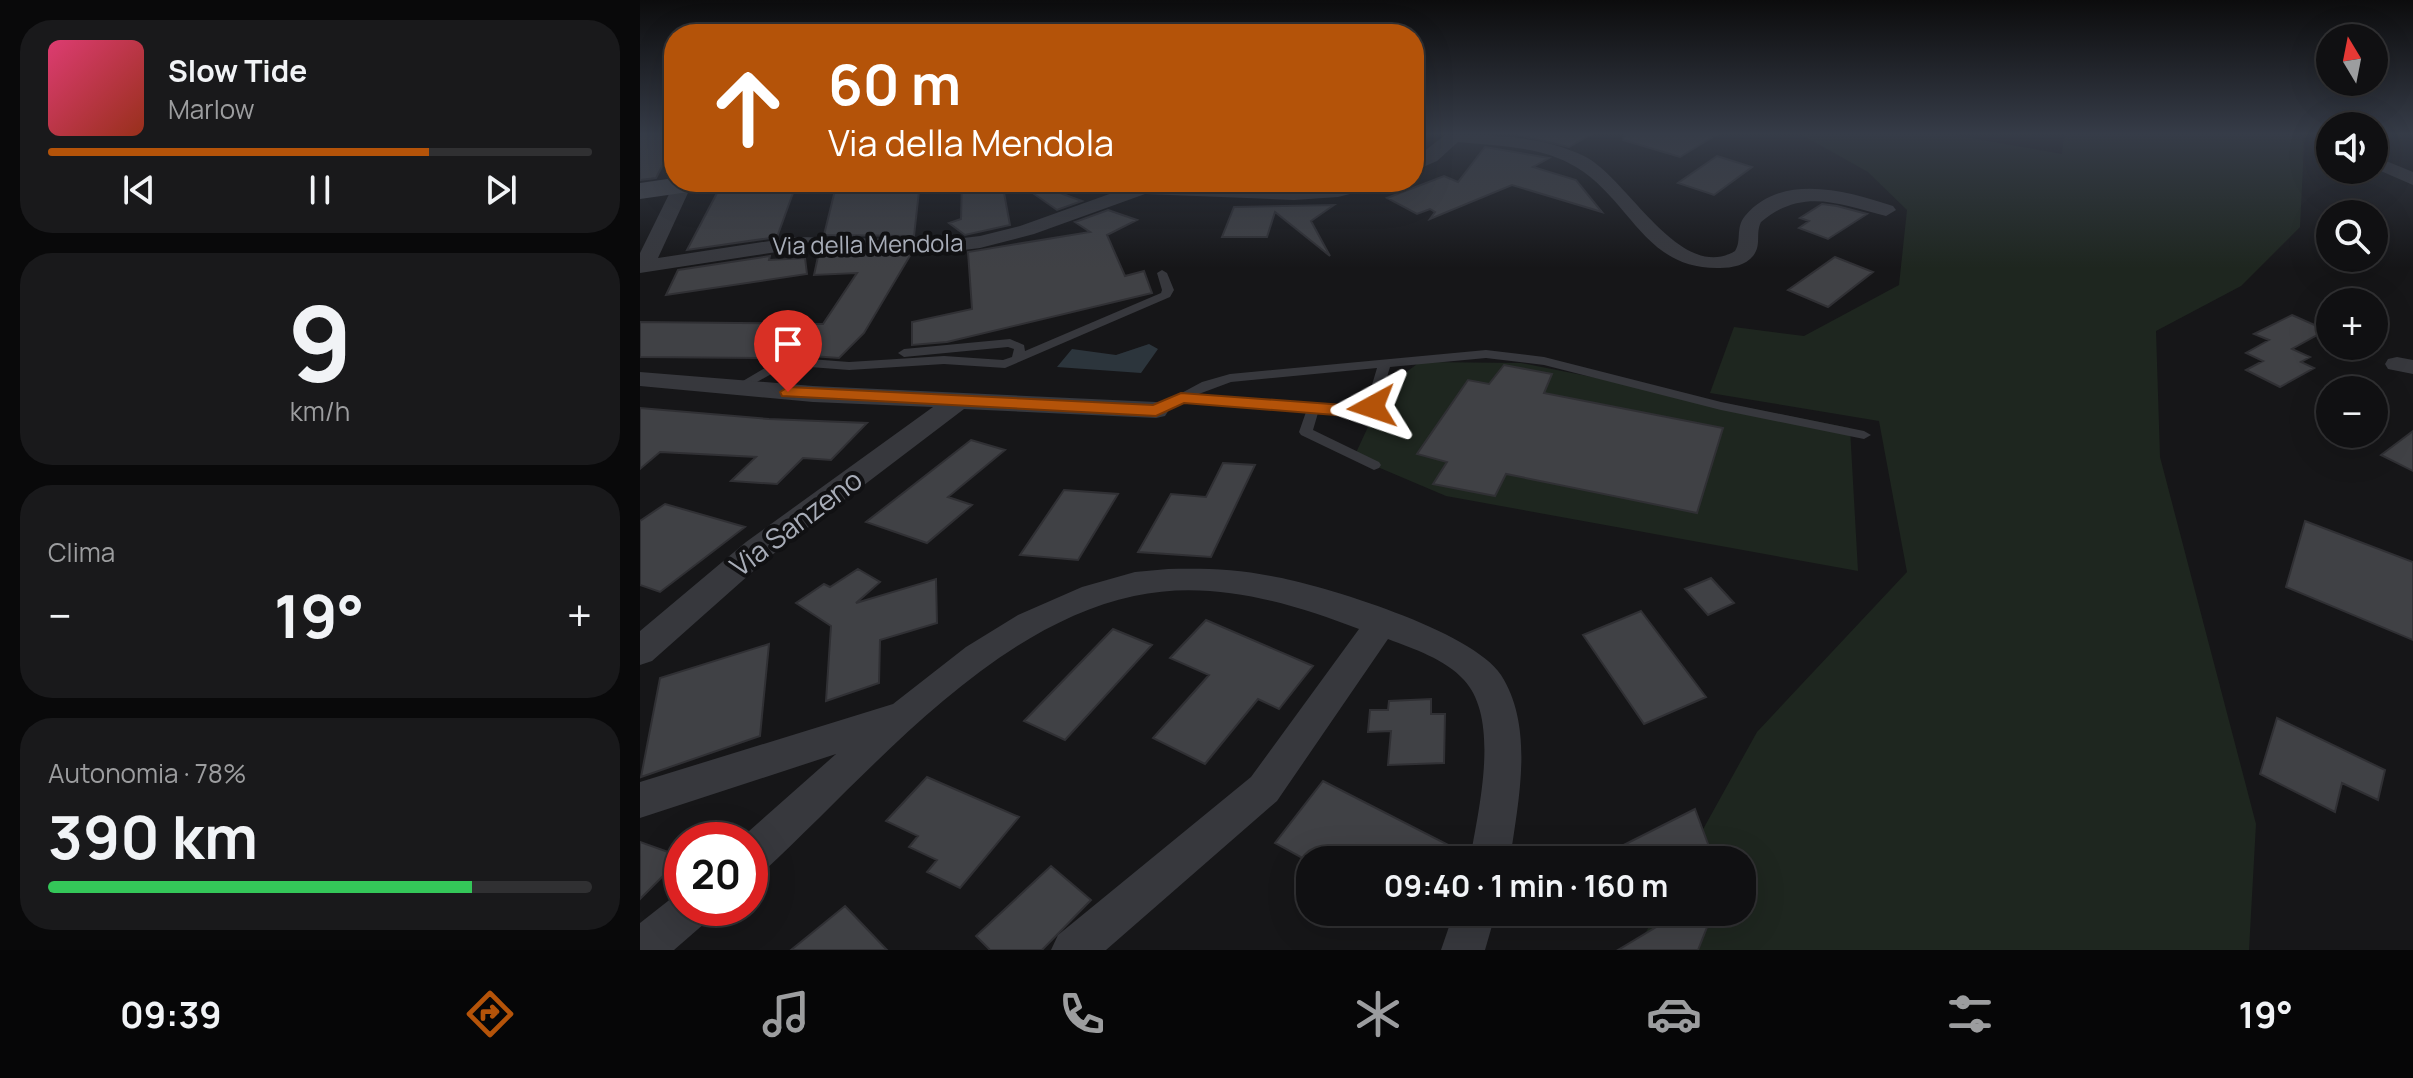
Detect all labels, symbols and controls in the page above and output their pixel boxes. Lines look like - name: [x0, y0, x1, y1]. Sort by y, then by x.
- north arrow: [2316, 24, 2388, 96]
- map controls: [2316, 24, 2388, 448]
- text: 60 m: [828, 45, 961, 122]
- text: Slow Tide: [168, 50, 307, 91]
- icon: ahead: [696, 56, 800, 160]
- text: Marlow: [168, 91, 255, 127]
- button: sound: [2316, 112, 2388, 184]
- text: Via della Mendola: [828, 118, 1114, 167]
- icon: previous: [117, 168, 161, 212]
- icon: pause: [298, 168, 342, 212]
- icon: next: [479, 168, 523, 212]
- button: search: [2316, 200, 2388, 272]
- street label: Via della Mendola: [772, 225, 964, 262]
- text: 9: [288, 270, 352, 412]
- button: +: [2316, 288, 2388, 360]
- pin: [754, 310, 822, 392]
- icon: arrive: [766, 322, 810, 366]
- position arrow: [1330, 365, 1414, 449]
- button: −: [2316, 376, 2388, 448]
- text: km/h: [290, 393, 350, 429]
- street label: Via Sanzeno: [722, 460, 869, 584]
- text: Clima: [48, 534, 115, 570]
- text: 19°: [274, 574, 364, 656]
- text: −: [48, 585, 72, 645]
- text: +: [567, 585, 592, 645]
- text: Autonomia · 78%: [48, 755, 246, 791]
- text: 390 km: [48, 795, 258, 877]
- speed limit sign: 20: [664, 822, 768, 926]
- text: 09:40 · 1 min · 160 m: [1384, 865, 1668, 906]
- icon: directions: [462, 986, 518, 1042]
- icon: music: [758, 986, 814, 1042]
- icon: phone: [1054, 986, 1110, 1042]
- icon: climate: [1350, 986, 1406, 1042]
- icon: car: [1646, 986, 1702, 1042]
- icon: filters: [1942, 986, 1998, 1042]
- text: 09:39: [120, 990, 222, 1039]
- text: 19°: [2239, 990, 2293, 1039]

